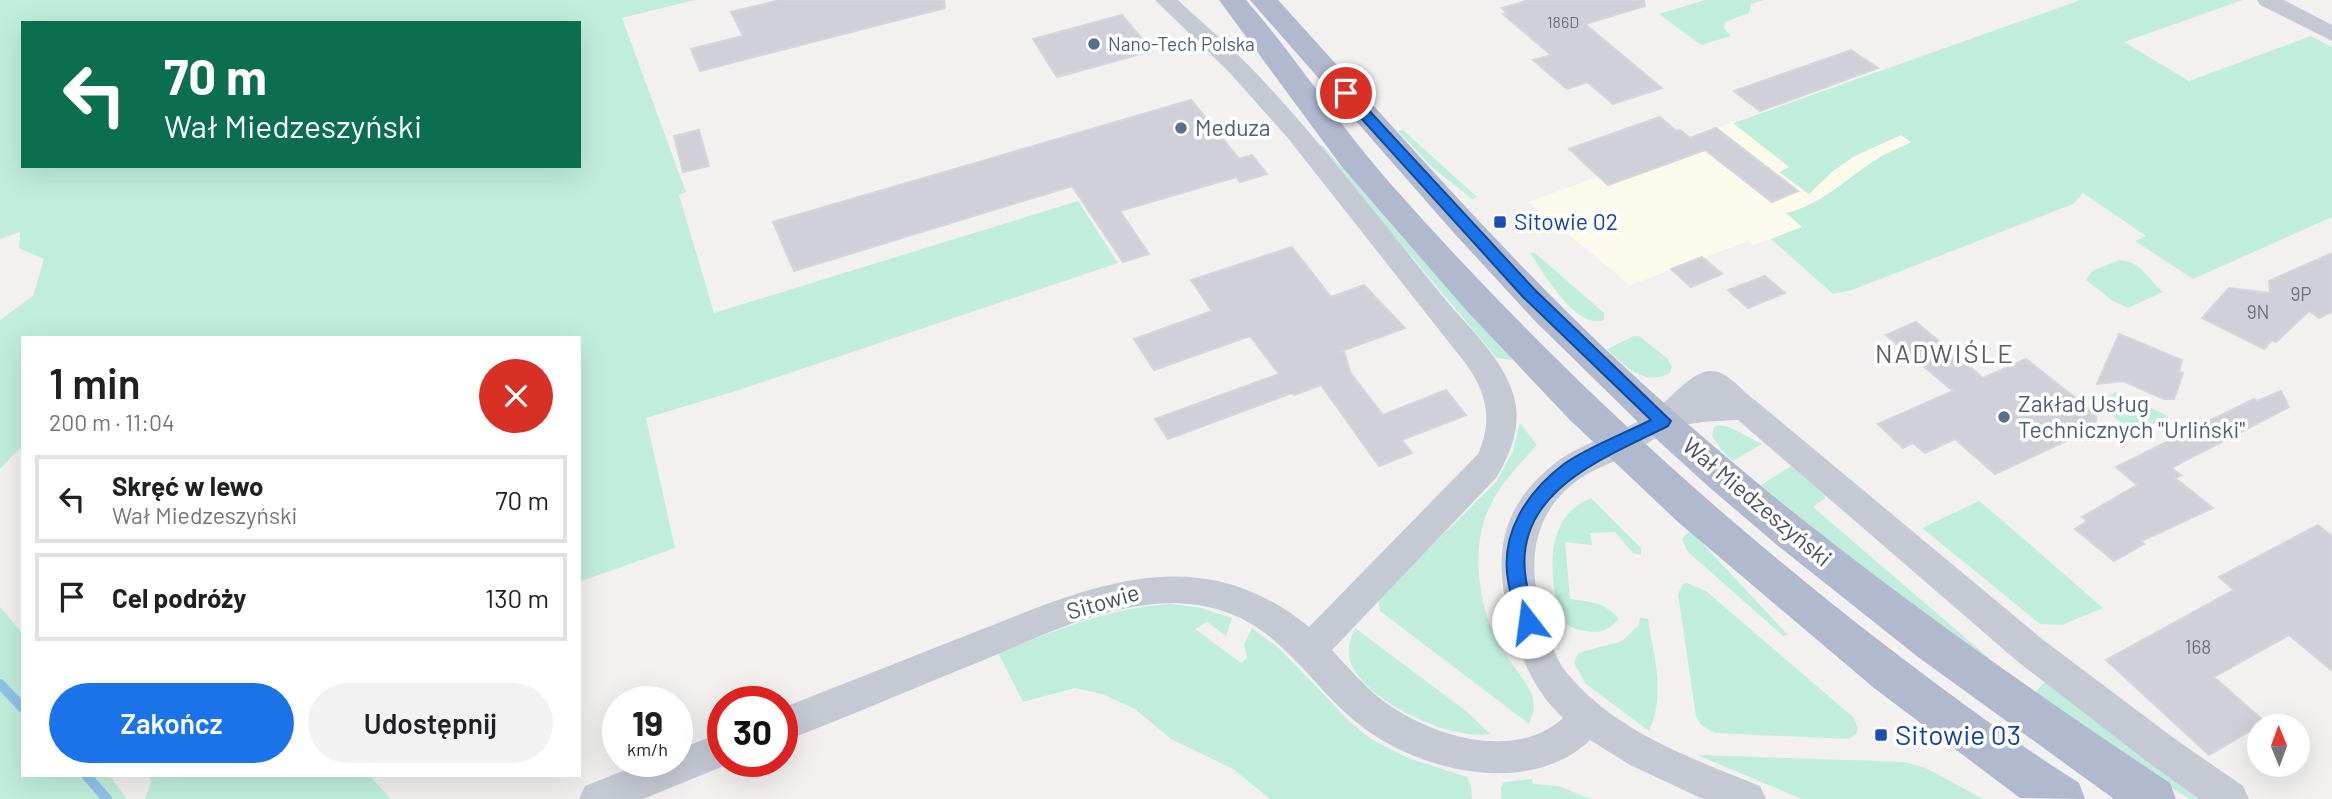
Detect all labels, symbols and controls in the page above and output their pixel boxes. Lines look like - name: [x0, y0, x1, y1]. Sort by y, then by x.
- house number: 186D: [1547, 12, 1579, 31]
- place label: Nano-Tech Polska: [1108, 32, 1255, 55]
- marker: Nano-Tech Polska: [1086, 36, 1102, 52]
- text: 70 m: [164, 46, 267, 105]
- icon: left: [49, 49, 140, 140]
- pin: [1316, 63, 1376, 123]
- icon: arrive: [1327, 74, 1365, 112]
- text: Wał Miedzeszyński: [164, 106, 422, 144]
- place label: Meduza: [1195, 113, 1271, 141]
- marker: Meduza: [1173, 120, 1189, 136]
- place label: Sitowie 02: [1514, 207, 1618, 235]
- marker: Sitowie 02: [1492, 214, 1508, 230]
- house number: 9P: [2290, 282, 2312, 305]
- house number: 9N: [2247, 300, 2269, 323]
- district label: NADWIŚLE: [1875, 337, 2015, 368]
- text: 1 min: [49, 357, 141, 407]
- button: close: [479, 359, 553, 433]
- place label: Zakład Usług Technicznych "Urliński": [2018, 389, 2245, 443]
- text: 200 m · 11:04: [49, 408, 175, 436]
- marker: Zakład Usług Technicznych "Urliński": [1996, 409, 2012, 425]
- street label: Wał Miedzeszyński: [1678, 431, 1838, 572]
- text: Skręć w lewo: [112, 470, 264, 501]
- icon: left: [53, 480, 91, 518]
- text: 70 m: [495, 484, 549, 515]
- text: Wał Miedzeszyński: [112, 501, 297, 529]
- street label: Sitowie: [1063, 577, 1142, 625]
- icon: arrive: [53, 578, 91, 616]
- text: Cel podróży: [112, 582, 246, 613]
- text: 130 m: [485, 582, 549, 613]
- position arrow: [1491, 585, 1565, 659]
- house number: 168: [2185, 635, 2211, 658]
- button: Zakończ: [49, 683, 294, 763]
- button: Udostępnij: [308, 683, 553, 763]
- speed limit sign: 30: [707, 686, 798, 777]
- text: 19: [632, 701, 663, 743]
- north arrow: [2247, 714, 2310, 777]
- map controls: [2247, 714, 2310, 777]
- place label: Sitowie 03: [1895, 717, 2021, 751]
- marker: Sitowie 03: [1873, 727, 1889, 743]
- text: km/h: [627, 738, 668, 760]

